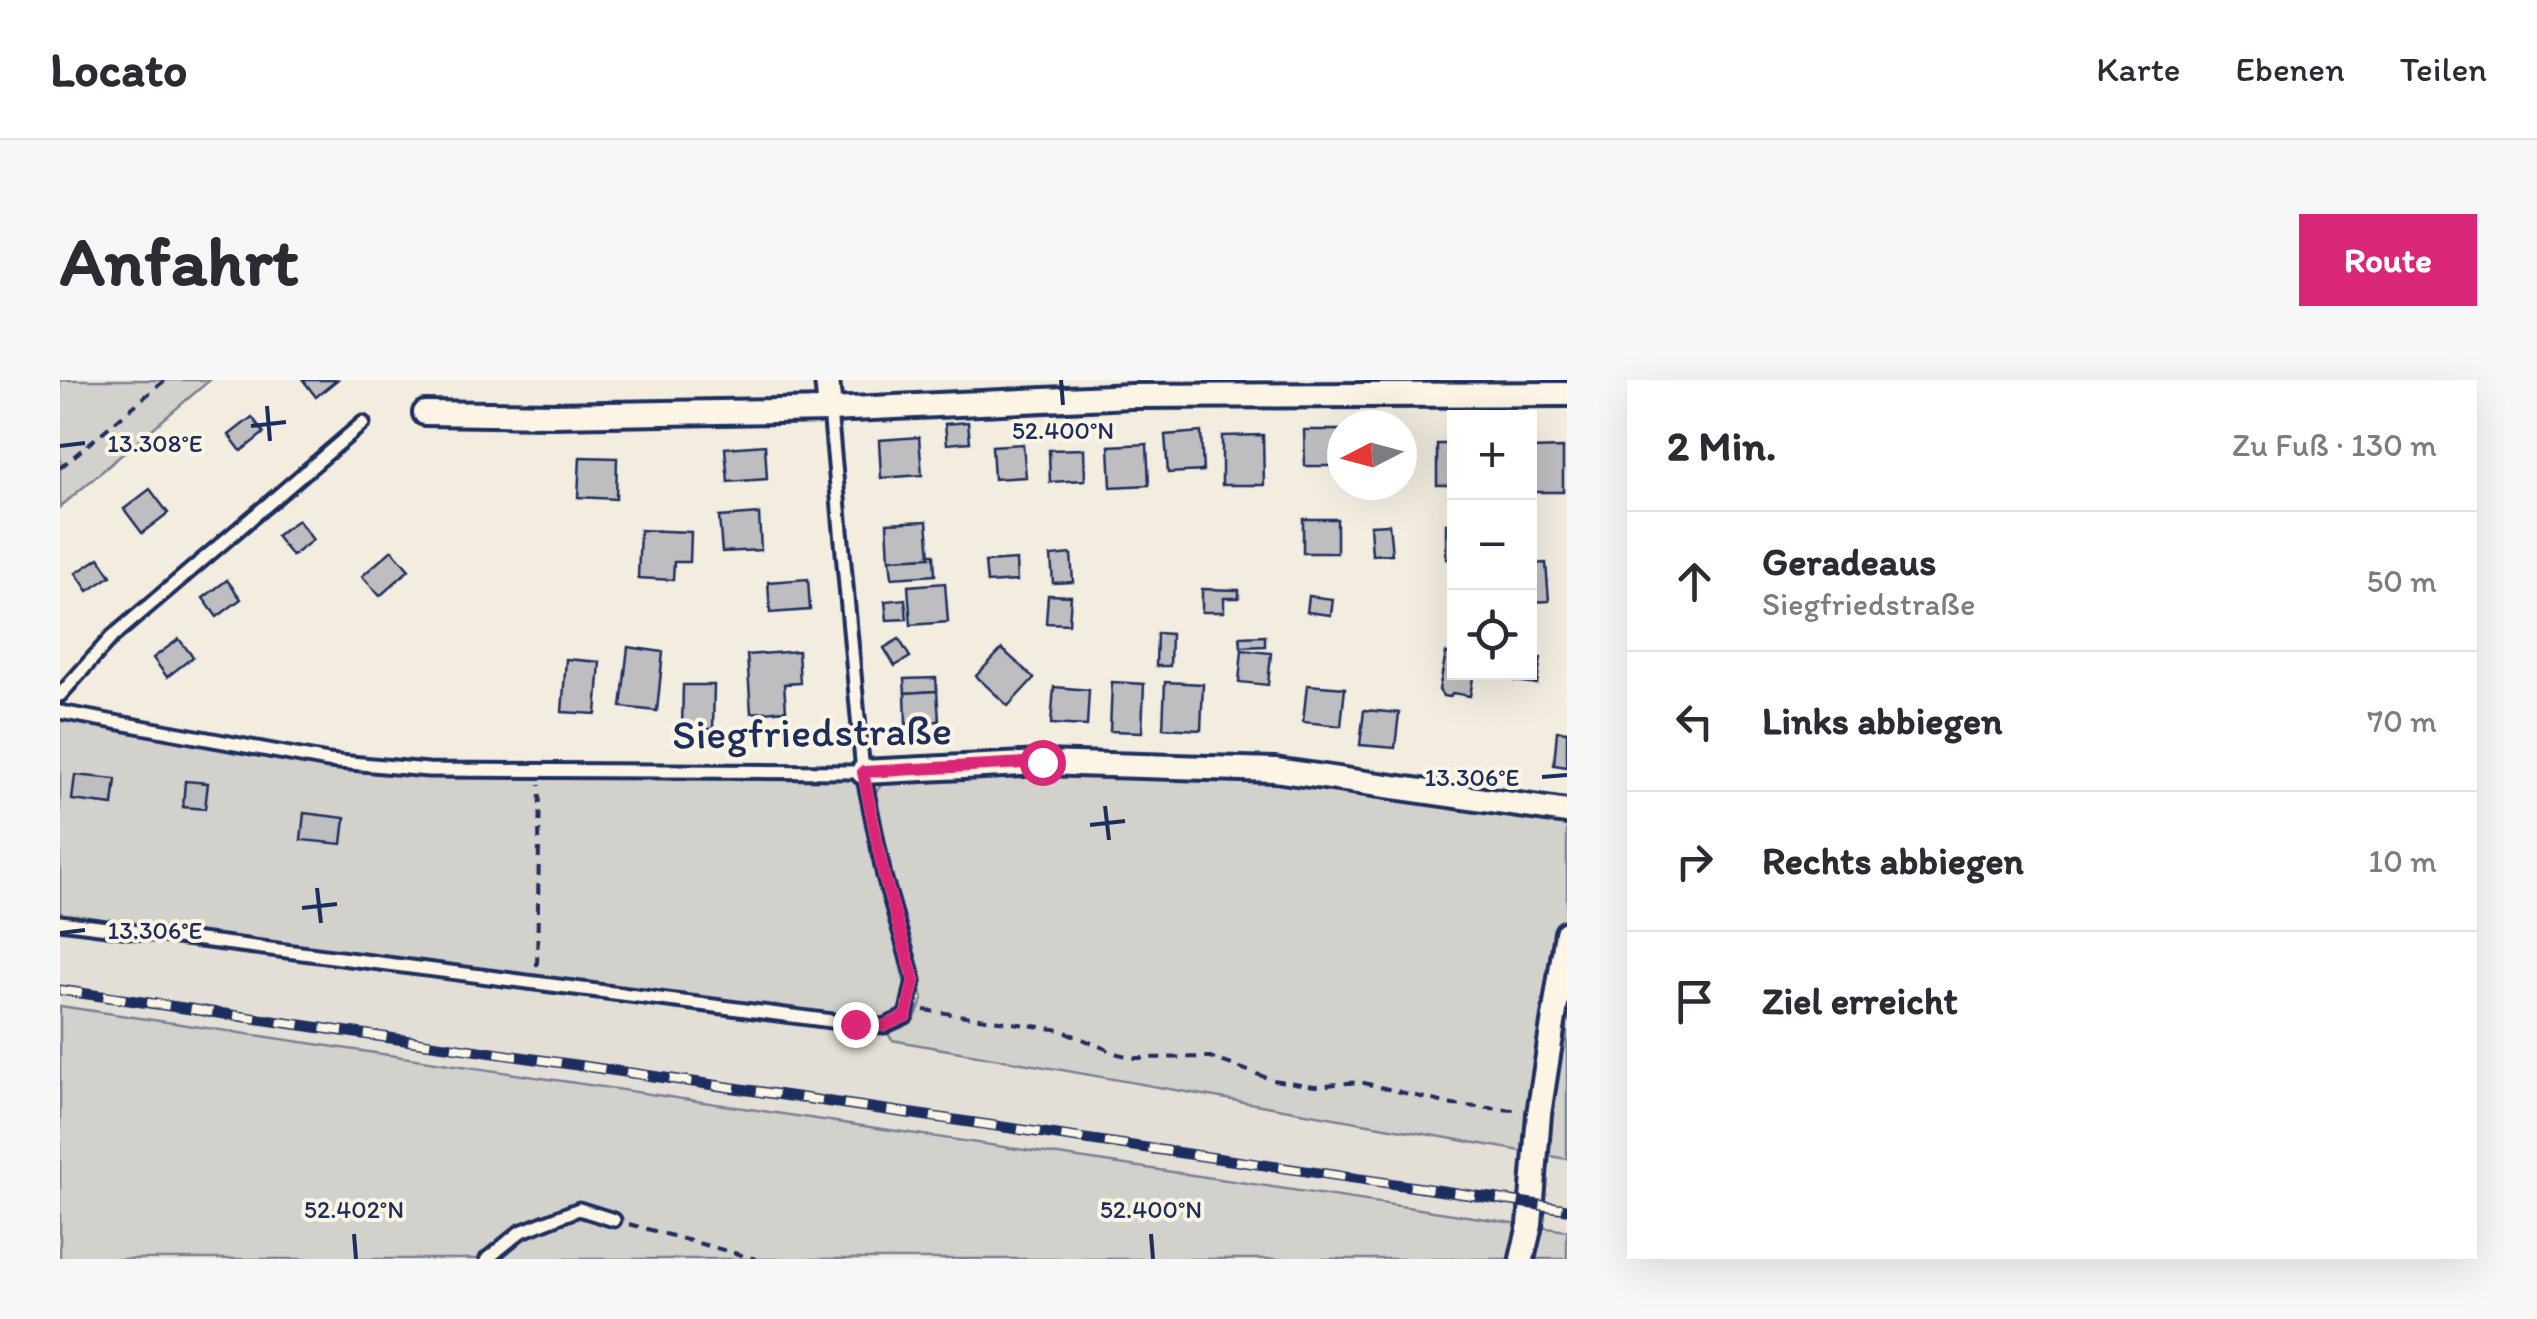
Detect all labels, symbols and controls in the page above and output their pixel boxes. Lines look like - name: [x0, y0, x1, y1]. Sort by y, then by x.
- text: Locato: [50, 40, 187, 98]
- text: Karte: [2096, 48, 2180, 90]
- text: Ebenen: [2235, 48, 2345, 90]
- text: Teilen: [2400, 48, 2487, 90]
- button: Route: [2299, 214, 2477, 306]
- text: Anfahrt: [60, 218, 298, 303]
- north arrow: [1327, 410, 1417, 500]
- map controls: [1447, 410, 1537, 680]
- button: +: [1447, 410, 1537, 500]
- text: 52.400°N: [1012, 415, 1114, 445]
- text: 2 Min.: [1667, 420, 1776, 471]
- text: Zu Fuß · 130 m: [2232, 426, 2437, 464]
- text: 13.308°E: [107, 428, 203, 458]
- button: −: [1447, 500, 1537, 590]
- text: Geradeaus: [1762, 539, 1936, 585]
- icon: ahead: [1667, 554, 1722, 609]
- text: 50 m: [2366, 562, 2437, 600]
- text: Siegfriedstraße: [1762, 585, 1975, 623]
- button: locate: [1447, 590, 1537, 680]
- icon: left: [1667, 694, 1722, 749]
- text: Links abbiegen: [1762, 698, 2002, 744]
- text: 70 m: [2367, 702, 2437, 740]
- street label: Siegfriedstraße: [672, 704, 952, 760]
- route start: [1020, 740, 1066, 786]
- text: 13.306°E: [1425, 762, 1519, 792]
- icon: right: [1667, 834, 1722, 889]
- text: Rechts abbiegen: [1762, 838, 2024, 884]
- text: 10 m: [2368, 842, 2437, 880]
- text: 13.306°E: [108, 915, 202, 945]
- icon: arrive: [1667, 974, 1722, 1029]
- text: Ziel erreicht: [1762, 978, 1958, 1024]
- route end: [833, 1002, 879, 1048]
- text: 52.402°N: [304, 1194, 404, 1224]
- text: 52.400°N: [1100, 1194, 1202, 1224]

